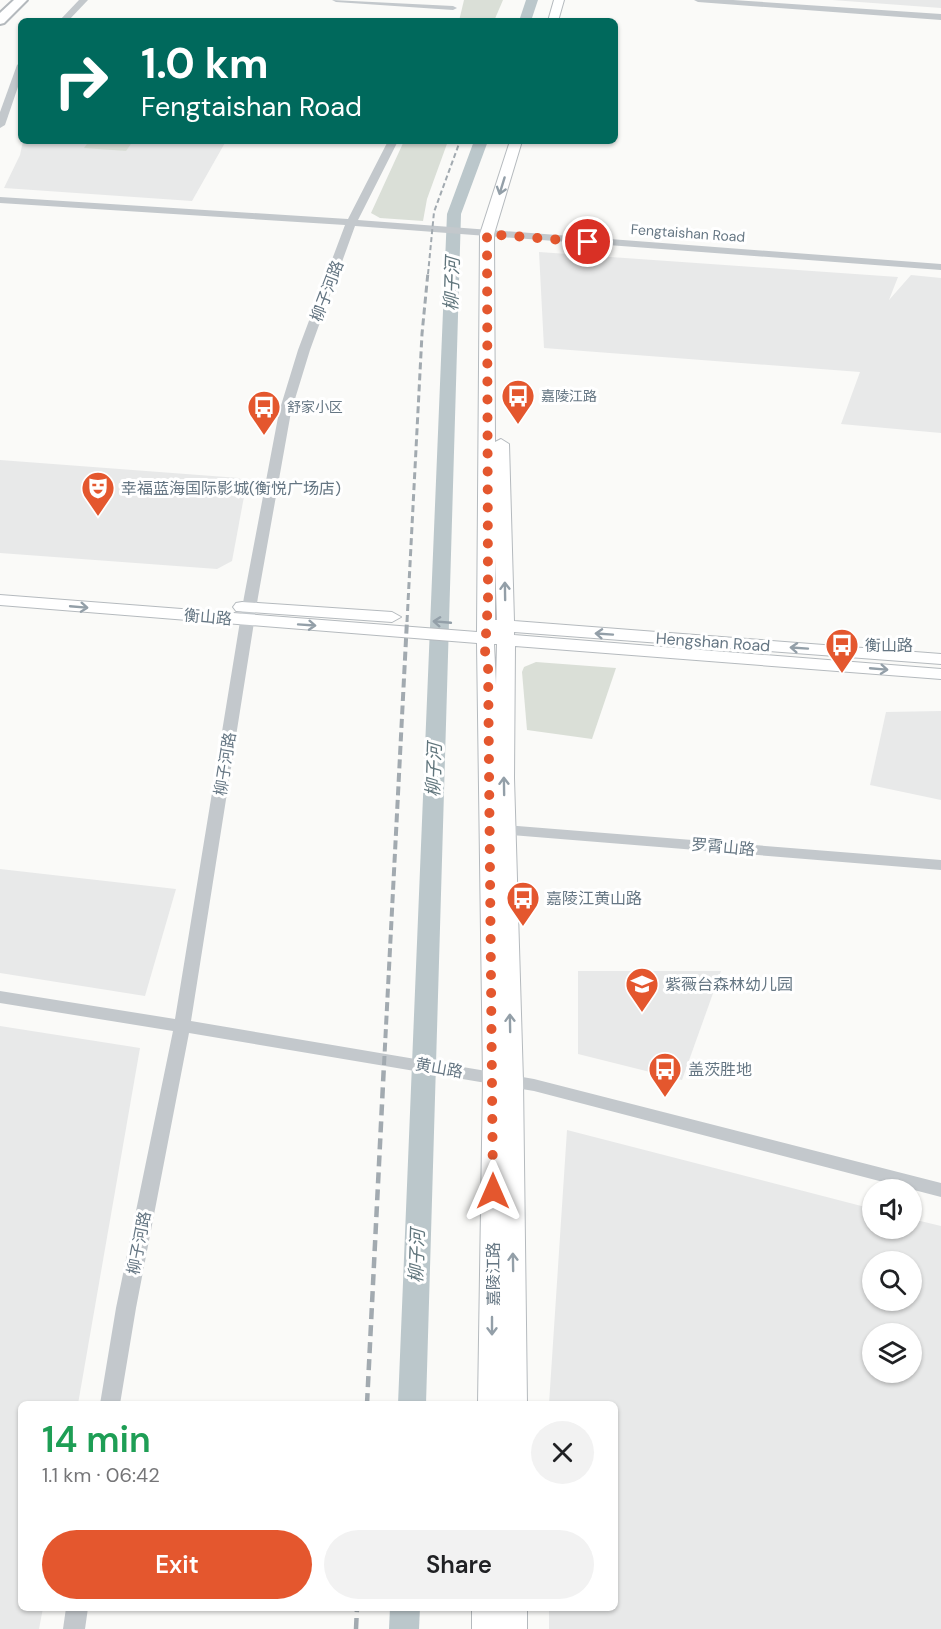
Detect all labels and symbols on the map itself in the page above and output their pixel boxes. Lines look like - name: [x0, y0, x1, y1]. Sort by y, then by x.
- one-way arrow: [496, 176, 507, 195]
- pin: [562, 216, 613, 267]
- street label: Fengtaishan Road: [630, 220, 746, 246]
- water label: 柳子河: [439, 254, 465, 311]
- street label: 柳子河路: [306, 257, 348, 325]
- bus stop icon: 嘉陵江路: [500, 378, 536, 425]
- place label: 嘉陵江路: [541, 387, 597, 405]
- bus stop icon: 舒家小区: [246, 389, 282, 436]
- place label: 舒家小区: [287, 398, 343, 416]
- theatre icon: 幸福蓝海国际影城(衡悦广场店): [80, 470, 116, 517]
- place label: 幸福蓝海国际影城(衡悦广场店): [121, 478, 341, 499]
- one-way arrow: [499, 582, 511, 602]
- one-way arrow: [69, 602, 89, 613]
- street label: 衡山路: [183, 604, 233, 630]
- one-way arrow: [432, 616, 452, 627]
- one-way arrow: [297, 619, 317, 630]
- bus stop icon: 衡山路: [824, 627, 860, 674]
- one-way arrow: [595, 628, 615, 639]
- street label: Hengshan Road: [655, 628, 771, 656]
- place label: 衡山路: [865, 635, 913, 656]
- one-way arrow: [789, 642, 809, 653]
- one-way arrow: [868, 664, 888, 675]
- street label: 柳子河路: [210, 731, 240, 797]
- water label: 柳子河: [421, 740, 447, 797]
- one-way arrow: [498, 776, 510, 796]
- street label: 罗霄山路: [690, 834, 756, 860]
- bus stop icon: 嘉陵江黄山路: [505, 880, 541, 927]
- place label: 嘉陵江黄山路: [546, 888, 642, 909]
- school or university icon: 紫薇台森林幼儿园: [624, 966, 660, 1013]
- place label: 紫薇台森林幼儿园: [665, 974, 793, 995]
- one-way arrow: [505, 1013, 516, 1033]
- bus stop icon: 盖茨胜地: [647, 1051, 683, 1098]
- street label: 黄山路: [414, 1053, 464, 1083]
- place label: 盖茨胜地: [688, 1059, 752, 1080]
- position arrow: [461, 1159, 525, 1223]
- street label: 柳子河路: [123, 1210, 155, 1276]
- water label: 柳子河: [404, 1226, 430, 1283]
- street label: 嘉陵江路: [483, 1242, 504, 1306]
- one-way arrow: [507, 1252, 519, 1272]
- one-way arrow: [487, 1315, 498, 1335]

